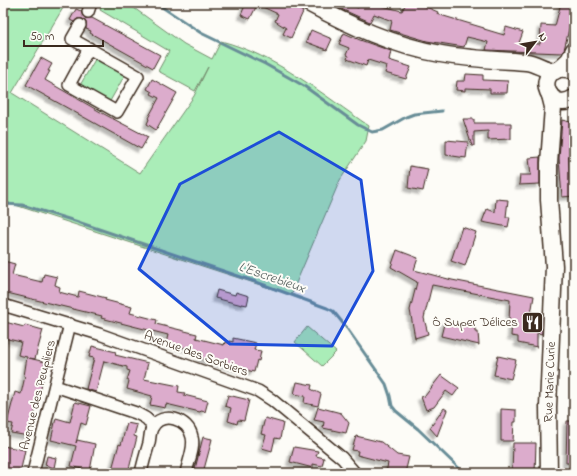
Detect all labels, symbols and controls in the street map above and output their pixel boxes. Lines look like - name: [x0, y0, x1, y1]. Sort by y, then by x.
- scale bar: [24, 22, 103, 48]
- north arrow: [515, 22, 555, 62]
- text: 50 m: [30, 28, 54, 46]
- text: N: [534, 30, 551, 45]
- water label: L'Escrebieux: [236, 257, 310, 300]
- restaurant icon: Ô Super Délices: [520, 309, 546, 335]
- place label: Ô Super Délices: [432, 313, 518, 332]
- street label: Avenue des Sorbiers: [141, 326, 251, 382]
- street label: Avenue des Peupliers: [15, 338, 61, 452]
- street label: Rue Marie Curie: [539, 341, 561, 423]

